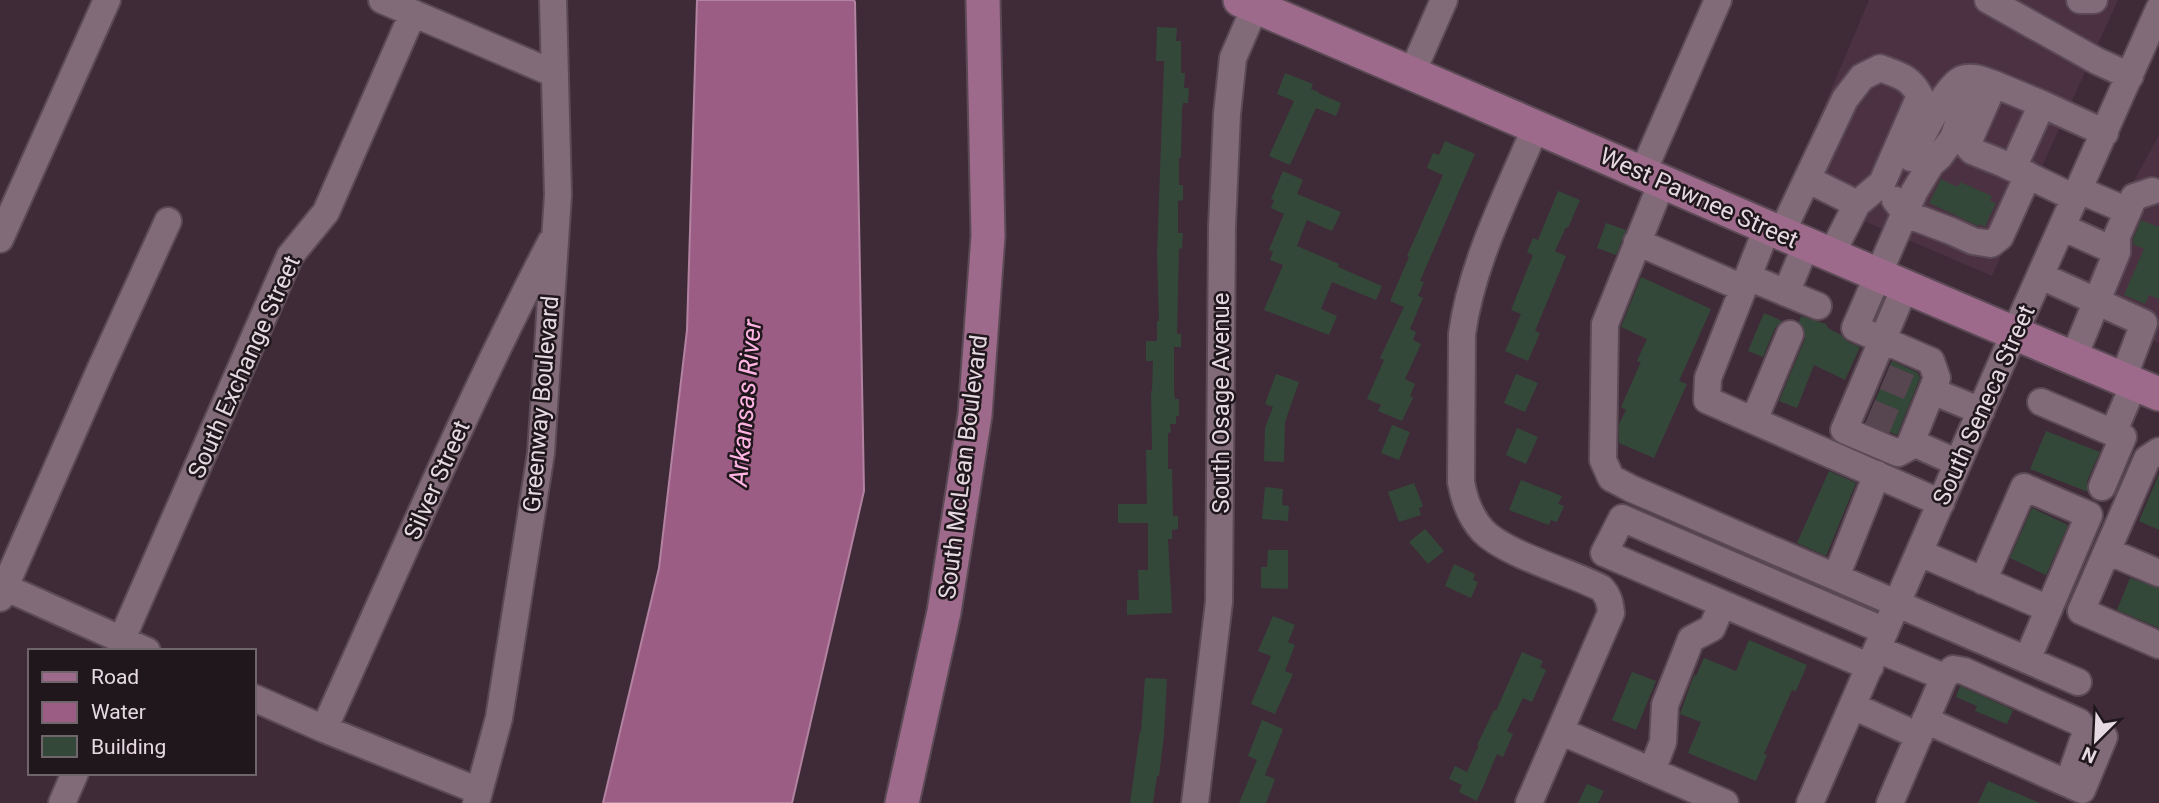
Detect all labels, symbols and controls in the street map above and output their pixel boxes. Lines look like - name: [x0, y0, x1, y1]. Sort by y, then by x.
- street label: West Pawnee Street: [1596, 142, 1803, 254]
- street label: South Exchange Street: [182, 251, 306, 483]
- street label: South Osage Avenue: [1207, 293, 1235, 513]
- street label: Greenway Boulevard: [518, 294, 564, 514]
- street label: South Seneca Street: [1927, 300, 2041, 509]
- water label: Arkansas River: [723, 317, 767, 490]
- street label: South McLean Boulevard: [933, 333, 993, 601]
- street label: Silver Street: [398, 416, 476, 544]
- legend: [28, 649, 256, 775]
- text: Road: [91, 665, 139, 689]
- text: Water: [91, 700, 146, 724]
- north arrow: [2061, 705, 2131, 775]
- text: Building: [91, 735, 166, 759]
- text: N: [2078, 742, 2100, 768]

